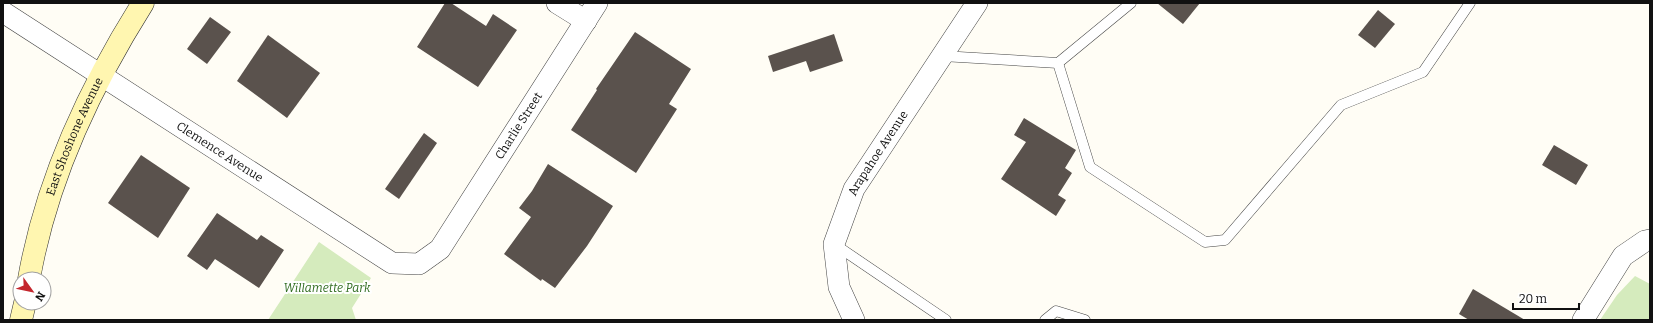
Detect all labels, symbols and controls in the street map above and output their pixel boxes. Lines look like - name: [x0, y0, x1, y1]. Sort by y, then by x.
- street label: East Shoshone Avenue: [43, 75, 106, 197]
- street label: Charlie Street: [492, 89, 545, 162]
- street label: Arapahoe Avenue: [845, 108, 911, 198]
- street label: Clemence Avenue: [174, 119, 266, 185]
- north arrow: [12, 271, 52, 311]
- park label: Willamette Park: [284, 281, 371, 295]
- scale bar: [1513, 285, 1579, 311]
- text: N: [32, 289, 48, 304]
- text: 20 m: [1519, 292, 1548, 306]

